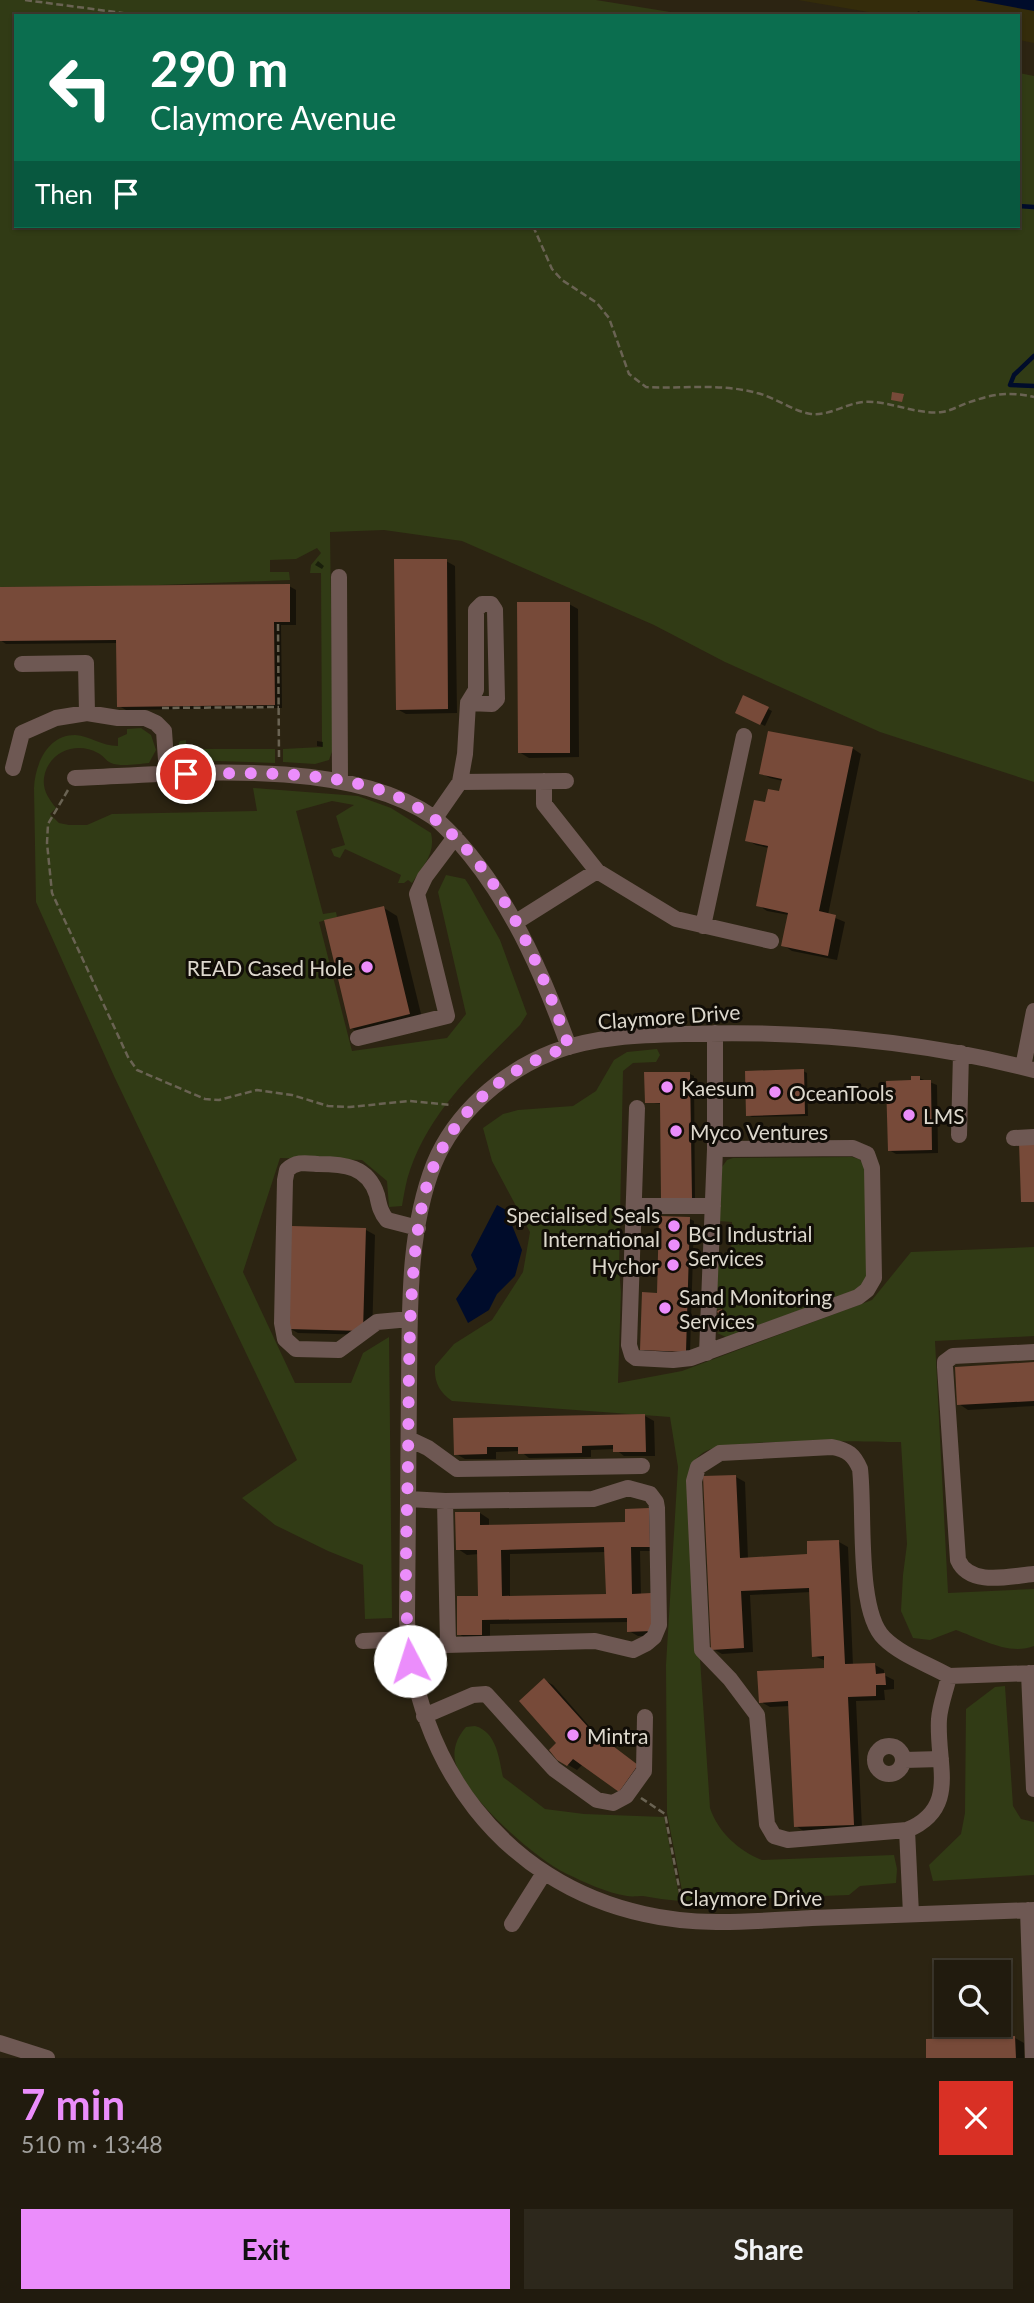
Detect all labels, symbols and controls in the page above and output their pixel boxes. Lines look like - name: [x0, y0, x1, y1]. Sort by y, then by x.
- text: 290 m: [150, 39, 288, 97]
- icon: left: [35, 42, 126, 133]
- text: Claymore Avenue: [150, 98, 396, 137]
- icon: arrive: [107, 175, 145, 213]
- text: Then: [35, 178, 93, 210]
- pin: [156, 744, 216, 804]
- icon: arrive: [167, 755, 205, 793]
- place label: READ Cased Hole: [187, 955, 353, 980]
- marker: READ Cased Hole: [359, 959, 375, 975]
- street label: Claymore Drive: [597, 999, 741, 1033]
- place label: Kaesum: [681, 1075, 754, 1100]
- marker: Kaesum: [659, 1079, 675, 1095]
- place label: OceanTools: [789, 1080, 894, 1105]
- marker: OceanTools: [767, 1084, 783, 1100]
- place label: LMS: [923, 1103, 965, 1128]
- marker: LMS: [901, 1107, 917, 1123]
- place label: Myco Ventures: [690, 1119, 828, 1144]
- marker: Myco Ventures: [668, 1123, 684, 1139]
- place label: Specialised Seals International: [506, 1202, 660, 1251]
- marker: Specialised Seals International: [666, 1218, 682, 1234]
- place label: BCI Industrial Services: [688, 1221, 812, 1270]
- marker: BCI Industrial Services: [666, 1237, 682, 1253]
- place label: Hychor: [591, 1253, 659, 1278]
- marker: Hychor: [665, 1257, 681, 1273]
- place label: Sand Monitoring Services: [679, 1284, 832, 1333]
- marker: Sand Monitoring Services: [657, 1300, 673, 1316]
- position arrow: [373, 1624, 447, 1698]
- place label: Mintra: [587, 1723, 648, 1748]
- marker: Mintra: [565, 1727, 581, 1743]
- street label: Claymore Drive: [680, 1885, 822, 1910]
- map controls: [934, 1960, 1011, 2037]
- button: search: [934, 1960, 1011, 2037]
- text: 7 min: [21, 2079, 125, 2129]
- button: close: [939, 2081, 1013, 2155]
- text: 510 m · 13:48: [21, 2130, 163, 2158]
- button: Exit: [21, 2209, 510, 2289]
- button: Share: [524, 2209, 1013, 2289]

